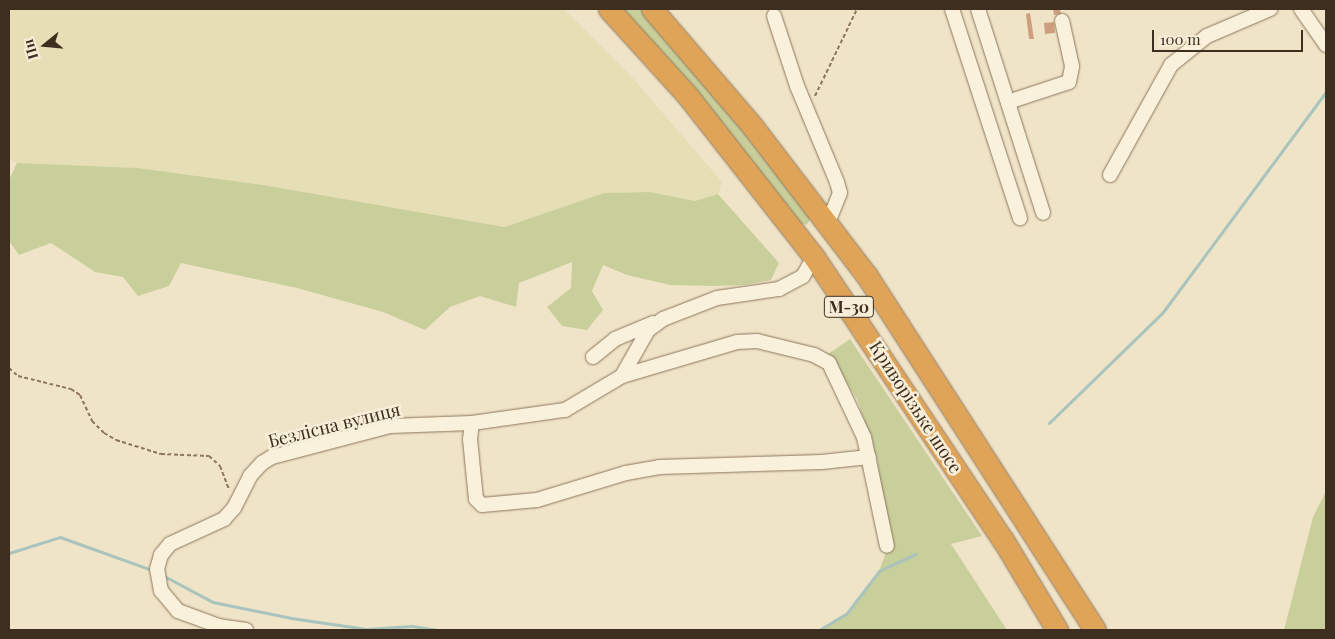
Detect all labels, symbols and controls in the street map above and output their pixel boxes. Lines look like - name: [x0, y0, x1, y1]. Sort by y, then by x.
- north arrow: [20, 20, 70, 70]
- scale bar: [1155, 20, 1306, 52]
- text: 100 m: [1160, 29, 1201, 49]
- text: Пн: [18, 37, 42, 62]
- road number: М-30: [823, 294, 875, 320]
- street label: Криворізьке шосе: [865, 337, 967, 477]
- street label: Безлісна вулиця: [266, 398, 402, 452]

